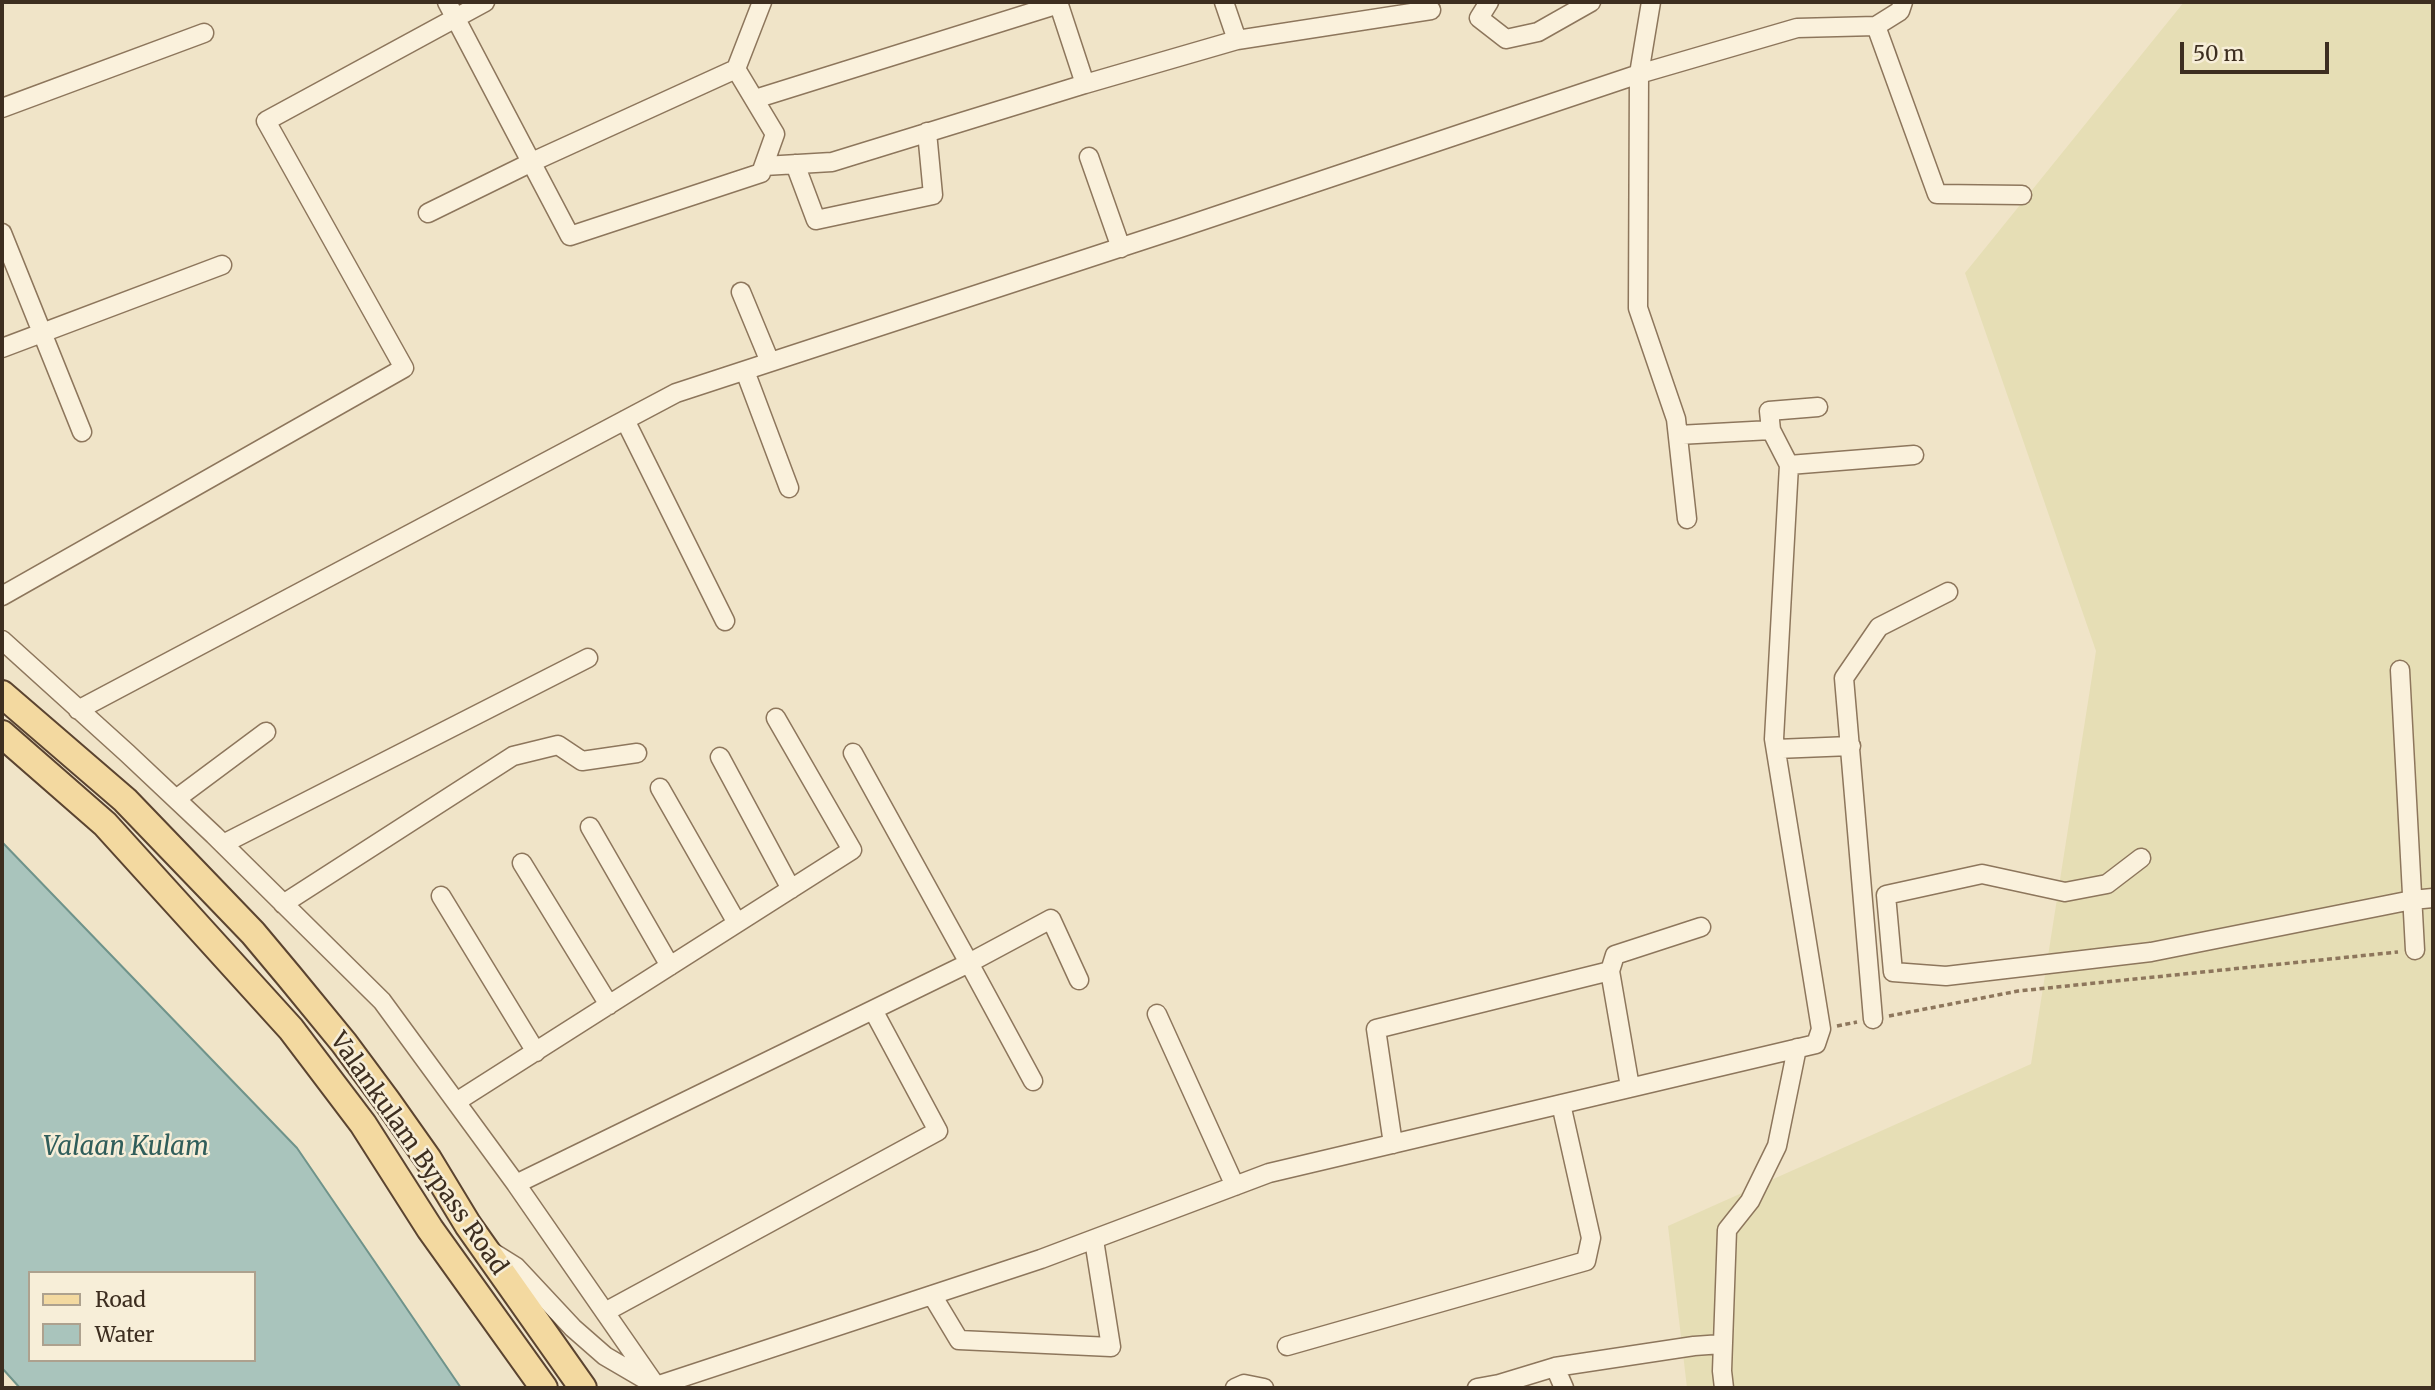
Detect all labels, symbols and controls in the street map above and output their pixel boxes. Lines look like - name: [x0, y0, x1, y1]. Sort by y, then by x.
- scale bar: [2183, 28, 2332, 72]
- text: 50 m: [2193, 40, 2244, 67]
- street label: Valankulam Bypass Road: [323, 1027, 513, 1281]
- water label: Valaan Kulam: [43, 1132, 209, 1164]
- legend: [28, 1271, 256, 1362]
- text: Road: [95, 1286, 146, 1313]
- text: Water: [95, 1321, 154, 1348]

